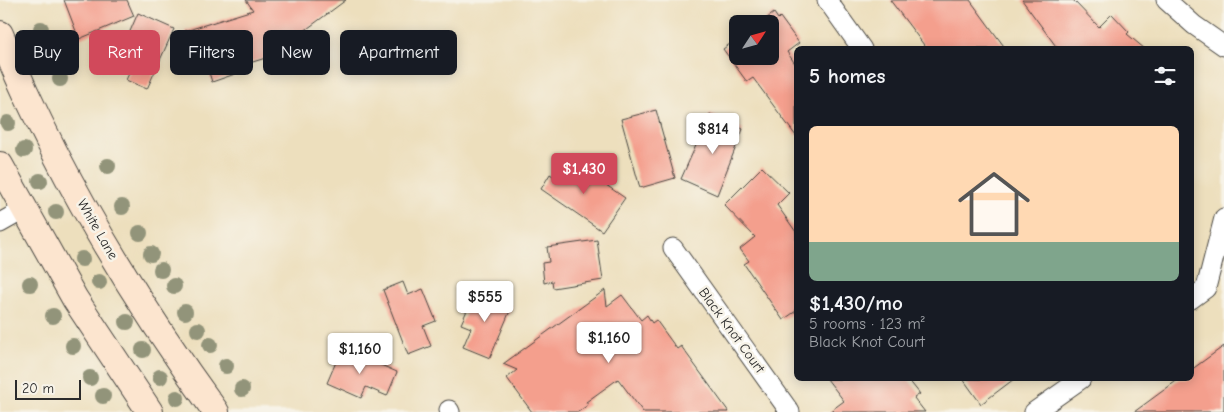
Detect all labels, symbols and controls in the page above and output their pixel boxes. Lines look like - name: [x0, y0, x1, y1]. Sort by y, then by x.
- north arrow: [729, 15, 779, 65]
- map controls: [729, 15, 779, 65]
- chip: Buy: [15, 30, 79, 75]
- chip: Rent: [89, 30, 160, 75]
- chip: Filters: [170, 30, 253, 75]
- chip: New: [263, 30, 330, 75]
- chip: Apartment: [340, 30, 457, 75]
- icon: filters: [1151, 62, 1179, 90]
- text: 5 homes: [809, 64, 886, 88]
- pin: $814: [683, 112, 743, 155]
- text: $814: [697, 120, 729, 138]
- pin: $1,430: [543, 152, 625, 195]
- icon: home: [949, 159, 1039, 249]
- text: $1,430: [562, 160, 606, 178]
- street label: White Lane: [73, 196, 122, 262]
- pin: $555: [455, 280, 515, 323]
- street label: Black Knot Court: [695, 284, 769, 377]
- text: $555: [467, 288, 503, 306]
- text: $1,430/mo: [809, 291, 903, 315]
- text: 5 rooms · 123 m²: [809, 315, 925, 333]
- pin: $1,160: [568, 322, 650, 364]
- text: $1,160: [588, 329, 630, 347]
- pin: $1,160: [319, 332, 401, 375]
- text: Black Knot Court: [809, 333, 925, 351]
- text: $1,160: [339, 340, 381, 358]
- scale bar: [15, 377, 81, 400]
- text: 20 m: [22, 380, 54, 397]

